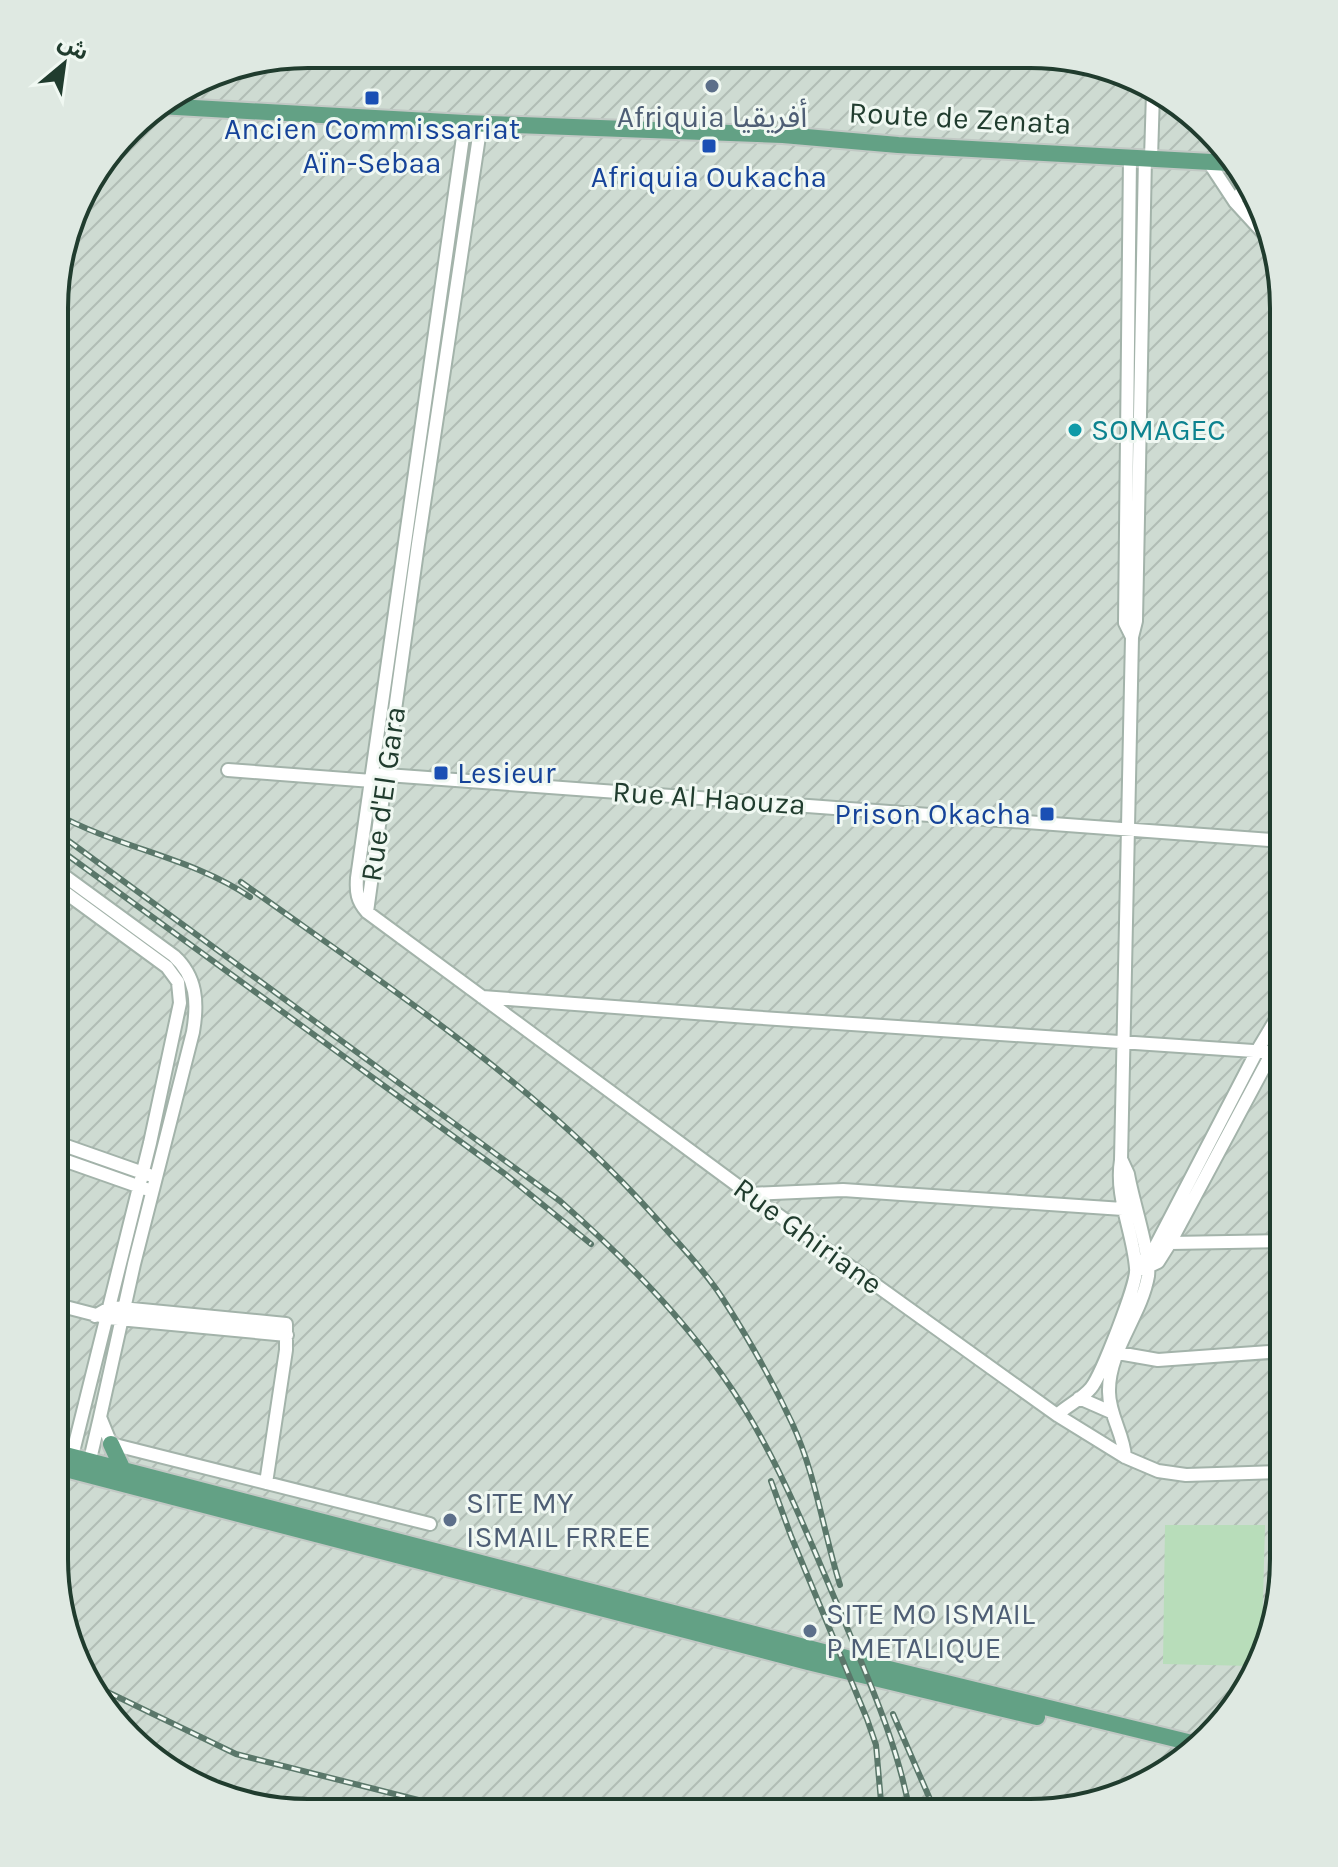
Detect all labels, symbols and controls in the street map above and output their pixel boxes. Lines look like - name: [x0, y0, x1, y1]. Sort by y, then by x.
- north arrow: [24, 24, 104, 104]
- text: ش: [54, 29, 93, 66]
- marker: Afriquia أفريقيا: [703, 77, 721, 95]
- marker: Ancien Commissariat Aïn-Sebaa: [363, 89, 381, 107]
- street label: Route de Zenata: [848, 94, 1072, 142]
- place label: Afriquia أفريقيا: [617, 98, 807, 135]
- place label: Ancien Commissariat Aïn-Sebaa: [224, 111, 520, 181]
- marker: Afriquia Oukacha: [700, 137, 718, 155]
- place label: Afriquia Oukacha: [591, 159, 827, 195]
- place label: SOMAGEC: [1091, 412, 1226, 448]
- marker: SOMAGEC: [1066, 421, 1084, 439]
- street label: Rue d'El Gara: [353, 704, 413, 884]
- place label: Lesieur: [457, 755, 556, 791]
- marker: Lesieur: [432, 764, 450, 782]
- street label: Rue Al Haouza: [611, 773, 807, 823]
- place label: Prison Okacha: [834, 796, 1031, 832]
- marker: Prison Okacha: [1038, 805, 1056, 823]
- street label: Rue Ghiriane: [727, 1170, 889, 1302]
- place label: SITE MY ISMAIL FRREE: [466, 1485, 651, 1555]
- marker: SITE MY ISMAIL FRREE: [441, 1511, 459, 1529]
- place label: SITE MO ISMAIL P METALIQUE: [826, 1596, 1035, 1666]
- marker: SITE MO ISMAIL P METALIQUE: [801, 1622, 819, 1640]

